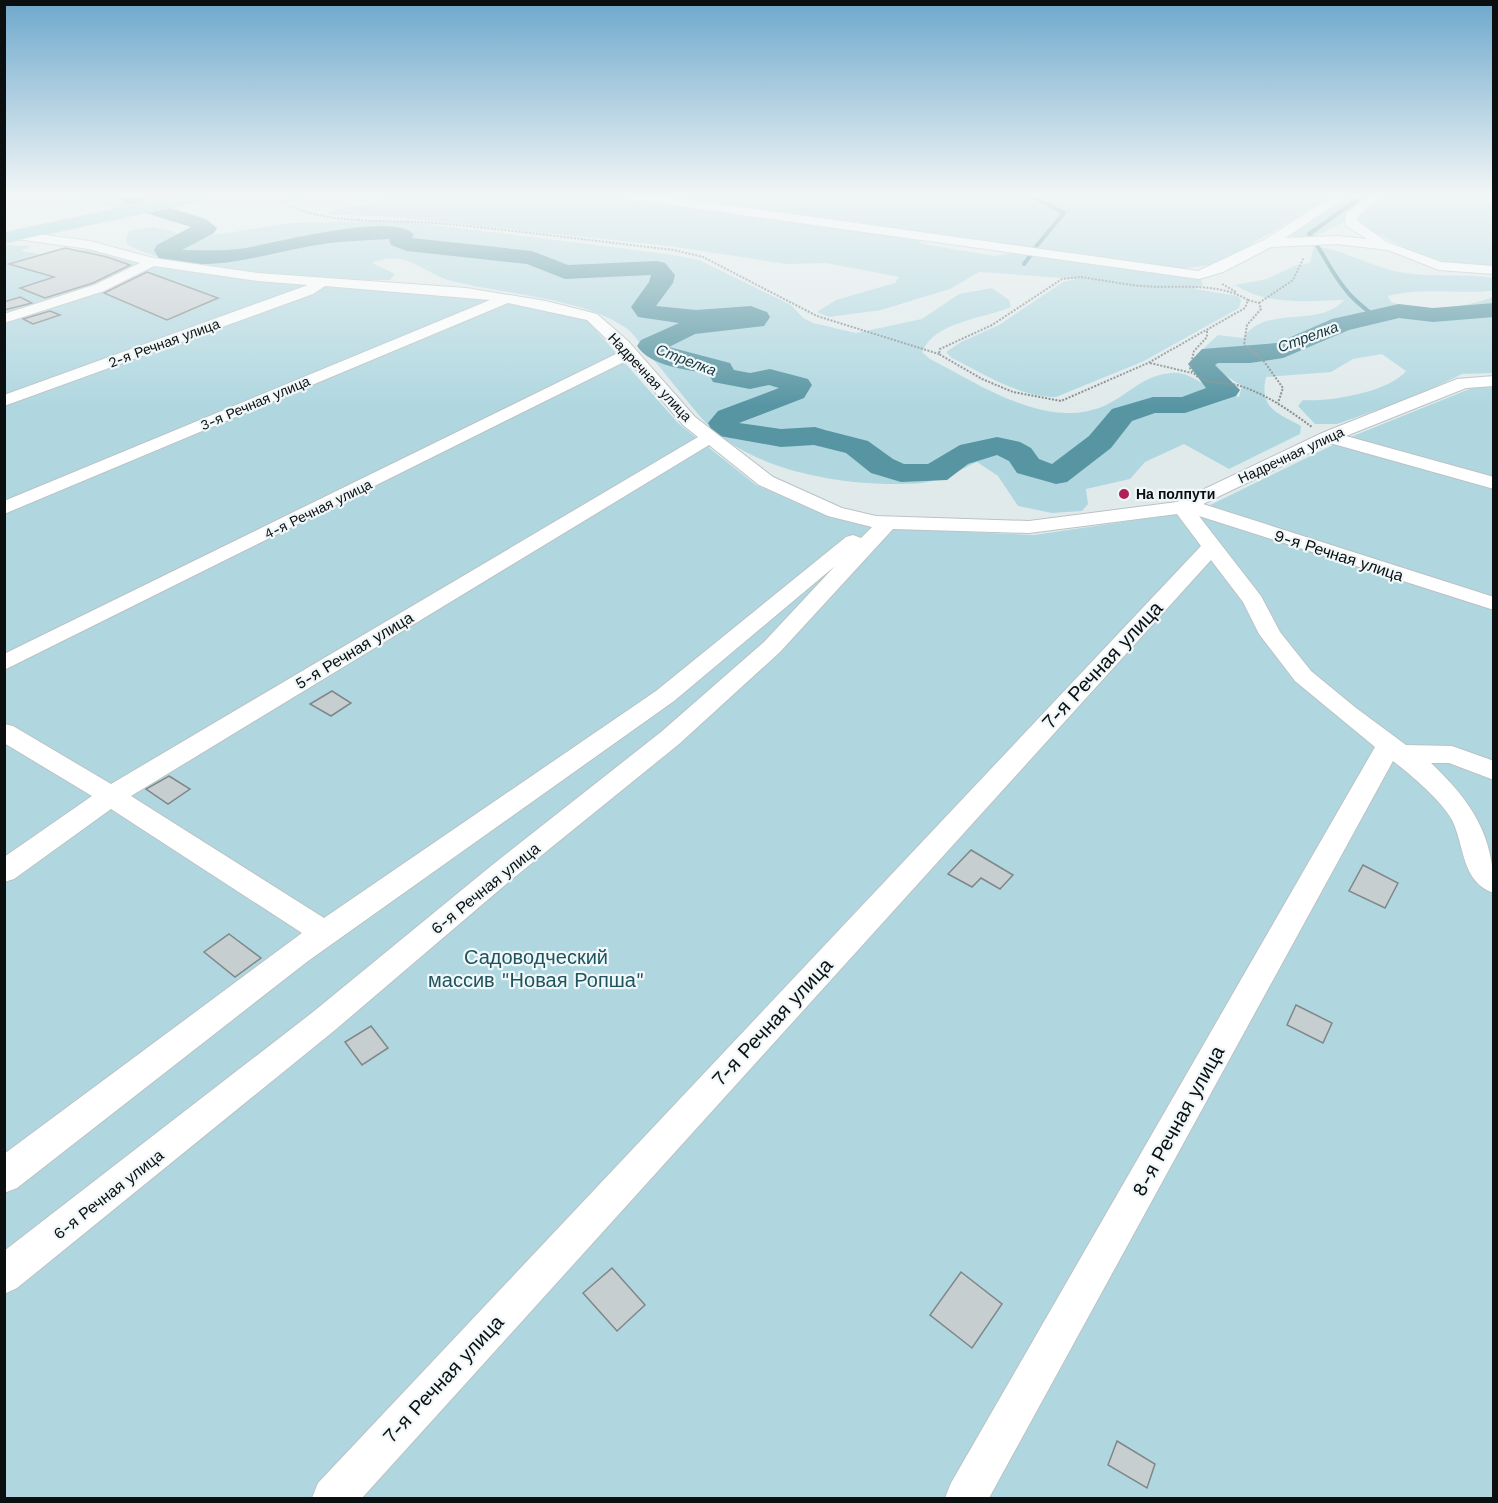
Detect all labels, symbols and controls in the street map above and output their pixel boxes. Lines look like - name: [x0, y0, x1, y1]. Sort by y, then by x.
- street label: 2-я Речная улица: [106, 315, 222, 371]
- water label: Стрелка: [1275, 318, 1341, 356]
- street label: Надречная улица: [605, 330, 695, 425]
- water label: Стрелка: [653, 340, 719, 380]
- street label: 3-я Речная улица: [198, 373, 312, 433]
- street label: Надречная улица: [1236, 423, 1347, 487]
- street label: 4-я Речная улица: [262, 476, 375, 542]
- place label: На полпути: [1136, 486, 1215, 502]
- marker: На полпути: [1117, 487, 1131, 501]
- street label: 9-я Речная улица: [1272, 526, 1406, 585]
- street label: 7-я Речная улица: [1037, 595, 1168, 734]
- street label: 5-я Речная улица: [292, 608, 417, 693]
- street label: 6-я Речная улица: [427, 839, 544, 938]
- park label: Садоводческий массив "Новая Ропша": [428, 945, 644, 992]
- street label: 7-я Речная улица: [707, 952, 838, 1091]
- street label: 8-я Речная улица: [1127, 1041, 1230, 1200]
- street label: 6-я Речная улица: [49, 1145, 167, 1243]
- street label: 7-я Речная улица: [378, 1309, 509, 1448]

